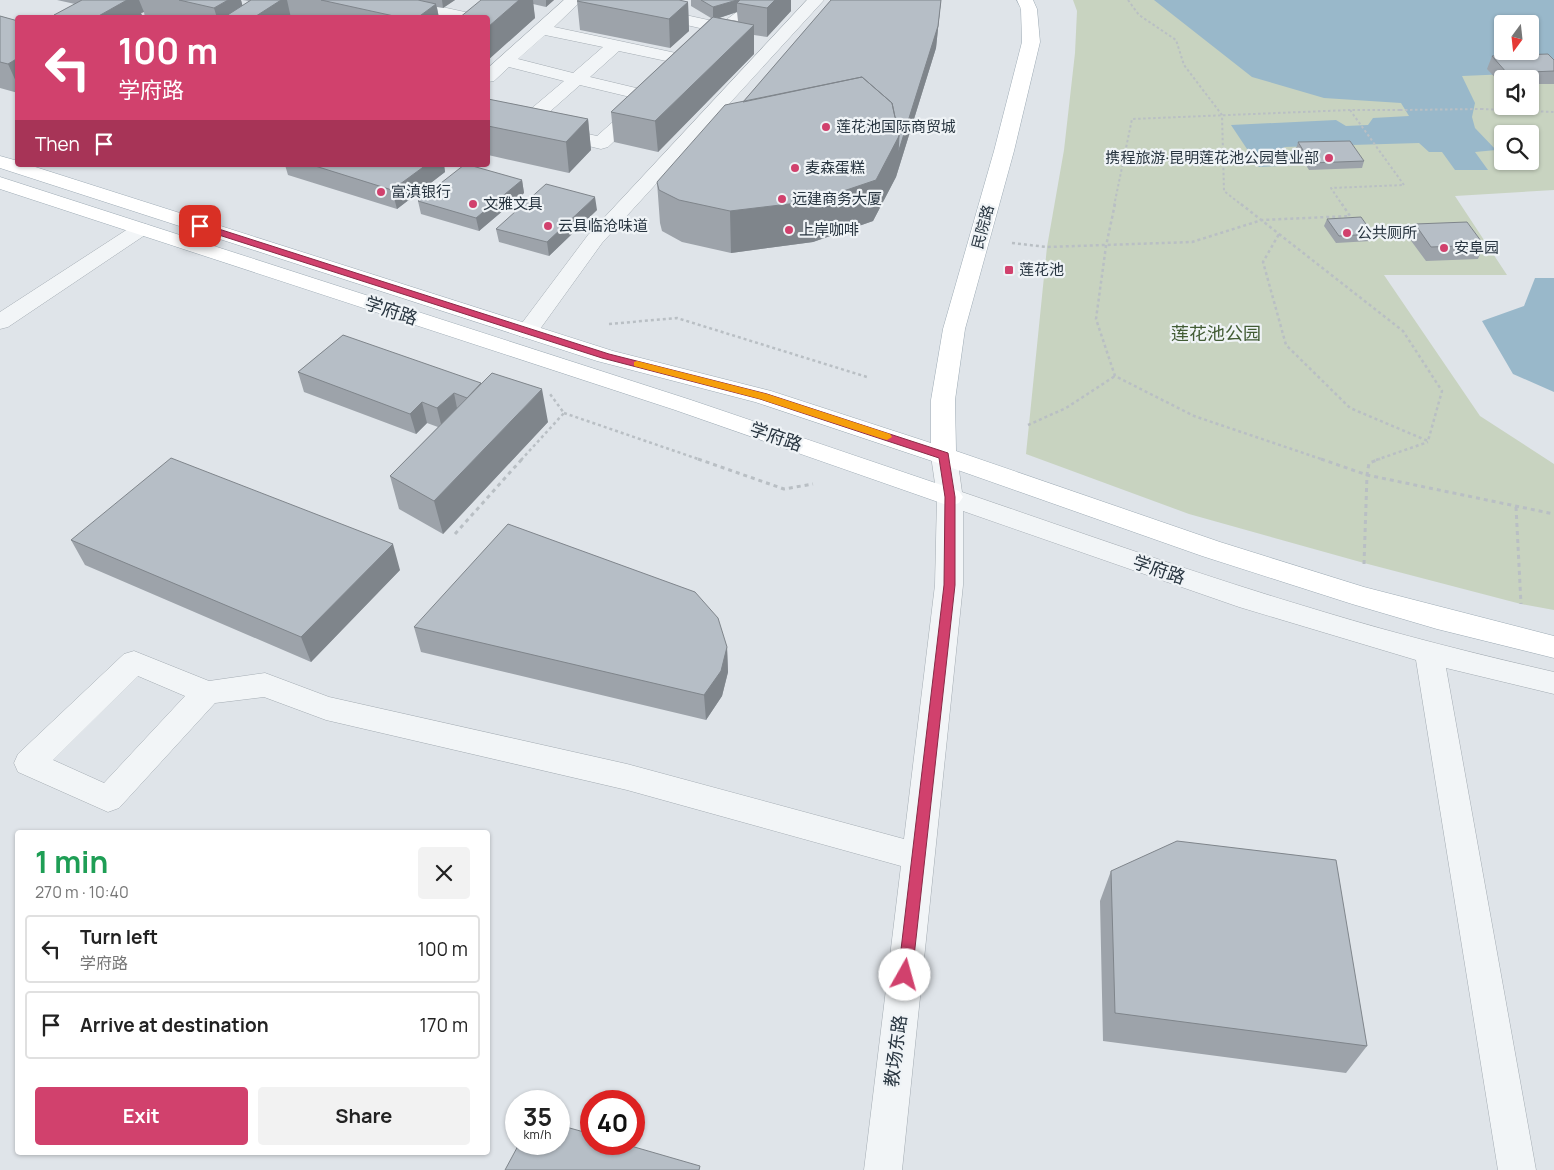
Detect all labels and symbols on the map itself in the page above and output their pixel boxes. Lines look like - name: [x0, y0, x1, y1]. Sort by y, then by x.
- north arrow: [1494, 15, 1539, 60]
- place label: 莲花池国际商贸城: [836, 116, 956, 137]
- marker: 莲花池国际商贸城: [820, 121, 832, 133]
- place label: 携程旅游·昆明莲花池公园营业部: [1106, 147, 1319, 168]
- marker: 携程旅游·昆明莲花池公园营业部: [1323, 152, 1335, 164]
- place label: 麦森蛋糕: [805, 157, 865, 178]
- marker: 麦森蛋糕: [789, 162, 801, 174]
- place label: 富滇银行: [391, 181, 451, 202]
- marker: 富滇银行: [375, 186, 387, 198]
- place label: 远建商务大厦: [792, 188, 882, 209]
- place label: 文雅文具: [483, 193, 543, 214]
- marker: 远建商务大厦: [776, 193, 788, 205]
- marker: 文雅文具: [467, 198, 479, 210]
- street label: 民院路: [967, 202, 998, 251]
- pin: [179, 205, 221, 247]
- place label: 云县临沧味道: [558, 215, 648, 236]
- place label: 上岸咖啡: [799, 219, 859, 240]
- marker: 云县临沧味道: [542, 220, 554, 232]
- place label: 公共厕所: [1357, 222, 1417, 243]
- marker: 上岸咖啡: [783, 224, 795, 236]
- marker: 公共厕所: [1341, 227, 1353, 239]
- place label: 安阜园: [1454, 237, 1499, 258]
- marker: 安阜园: [1438, 242, 1450, 254]
- place label: 莲花池: [1019, 259, 1064, 280]
- marker: 莲花池: [1003, 264, 1015, 276]
- street label: 学府路: [362, 290, 421, 330]
- park label: 莲花池公园: [1171, 321, 1261, 345]
- street label: 学府路: [747, 416, 806, 456]
- street label: 学府路: [1130, 549, 1189, 589]
- position arrow: [878, 948, 930, 1000]
- street label: 教场东路: [879, 1014, 911, 1088]
- speed limit sign: 40: [580, 1090, 645, 1155]

